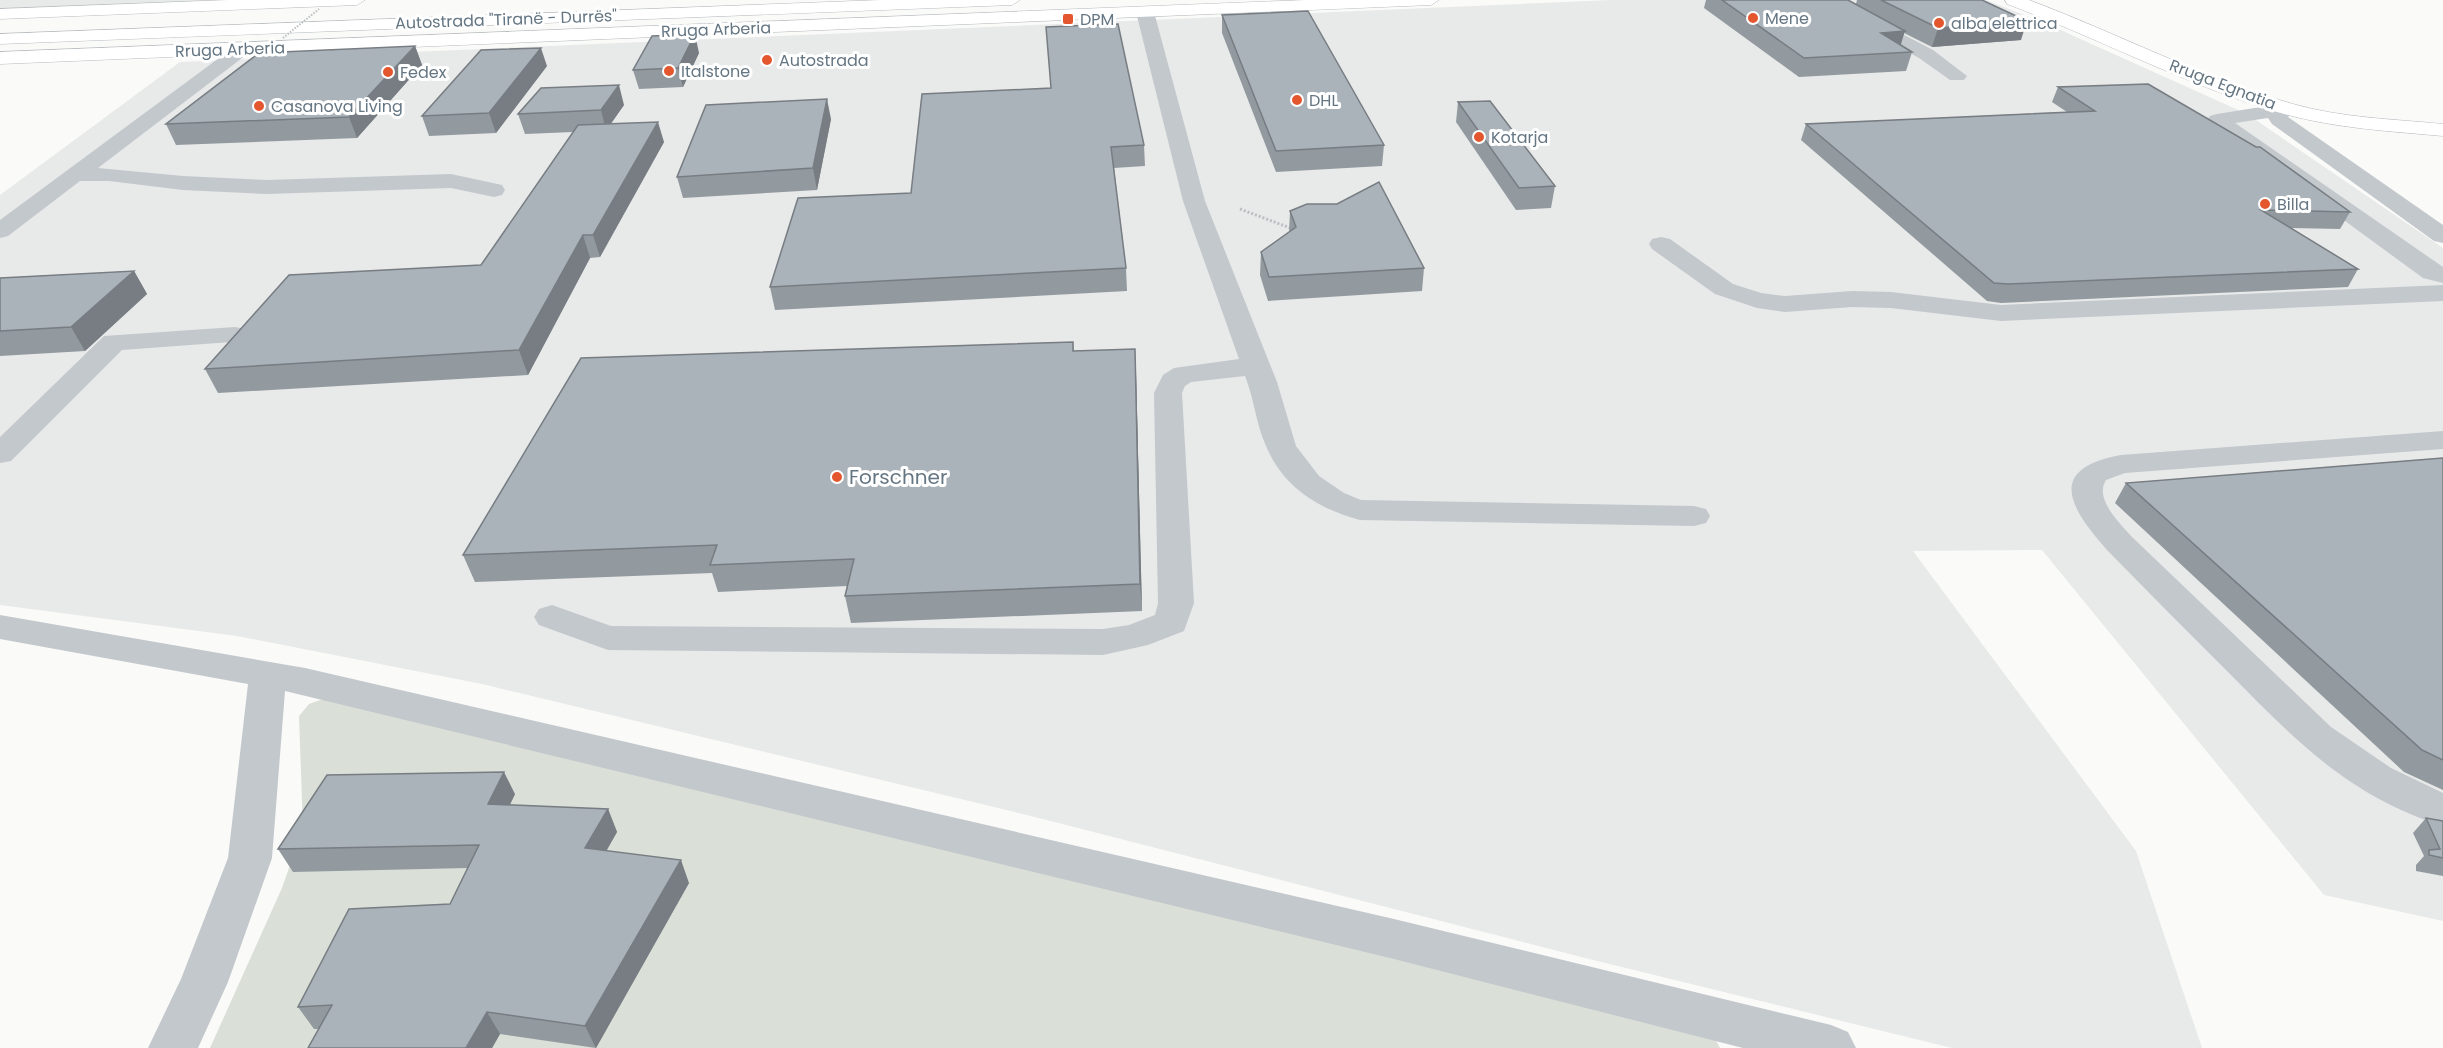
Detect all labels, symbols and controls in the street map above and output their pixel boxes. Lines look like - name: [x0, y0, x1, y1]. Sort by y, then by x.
- street label: Autostrada "Tiranë - Durrës": [395, 4, 618, 35]
- place label: Mene: [1765, 7, 1809, 30]
- place label: DPM: [1080, 8, 1114, 31]
- marker: Mene: [1746, 11, 1760, 25]
- marker: DPM: [1061, 12, 1075, 26]
- place label: alba elettrica: [1951, 12, 2058, 35]
- street label: Rruga Arberia: [661, 16, 771, 43]
- marker: alba elettrica: [1932, 16, 1946, 30]
- street label: Rruga Arberia: [175, 36, 285, 63]
- place label: Autostrada: [779, 49, 869, 72]
- marker: Autostrada: [760, 53, 774, 67]
- street label: Rruga Egnatia: [2166, 54, 2279, 115]
- place label: Italstone: [681, 60, 750, 83]
- place label: Fedex: [400, 61, 447, 84]
- marker: Italstone: [662, 64, 676, 78]
- marker: Fedex: [381, 65, 395, 79]
- place label: DHL: [1309, 89, 1338, 112]
- marker: DHL: [1290, 93, 1304, 107]
- place label: Casanova Living: [271, 95, 403, 118]
- marker: Casanova Living: [252, 99, 266, 113]
- place label: Kotarja: [1491, 126, 1548, 149]
- marker: Kotarja: [1472, 130, 1486, 144]
- place label: Billa: [2277, 193, 2309, 216]
- marker: Billa: [2258, 197, 2272, 211]
- place label: Forschner: [849, 463, 947, 491]
- marker: Forschner: [830, 470, 844, 484]

